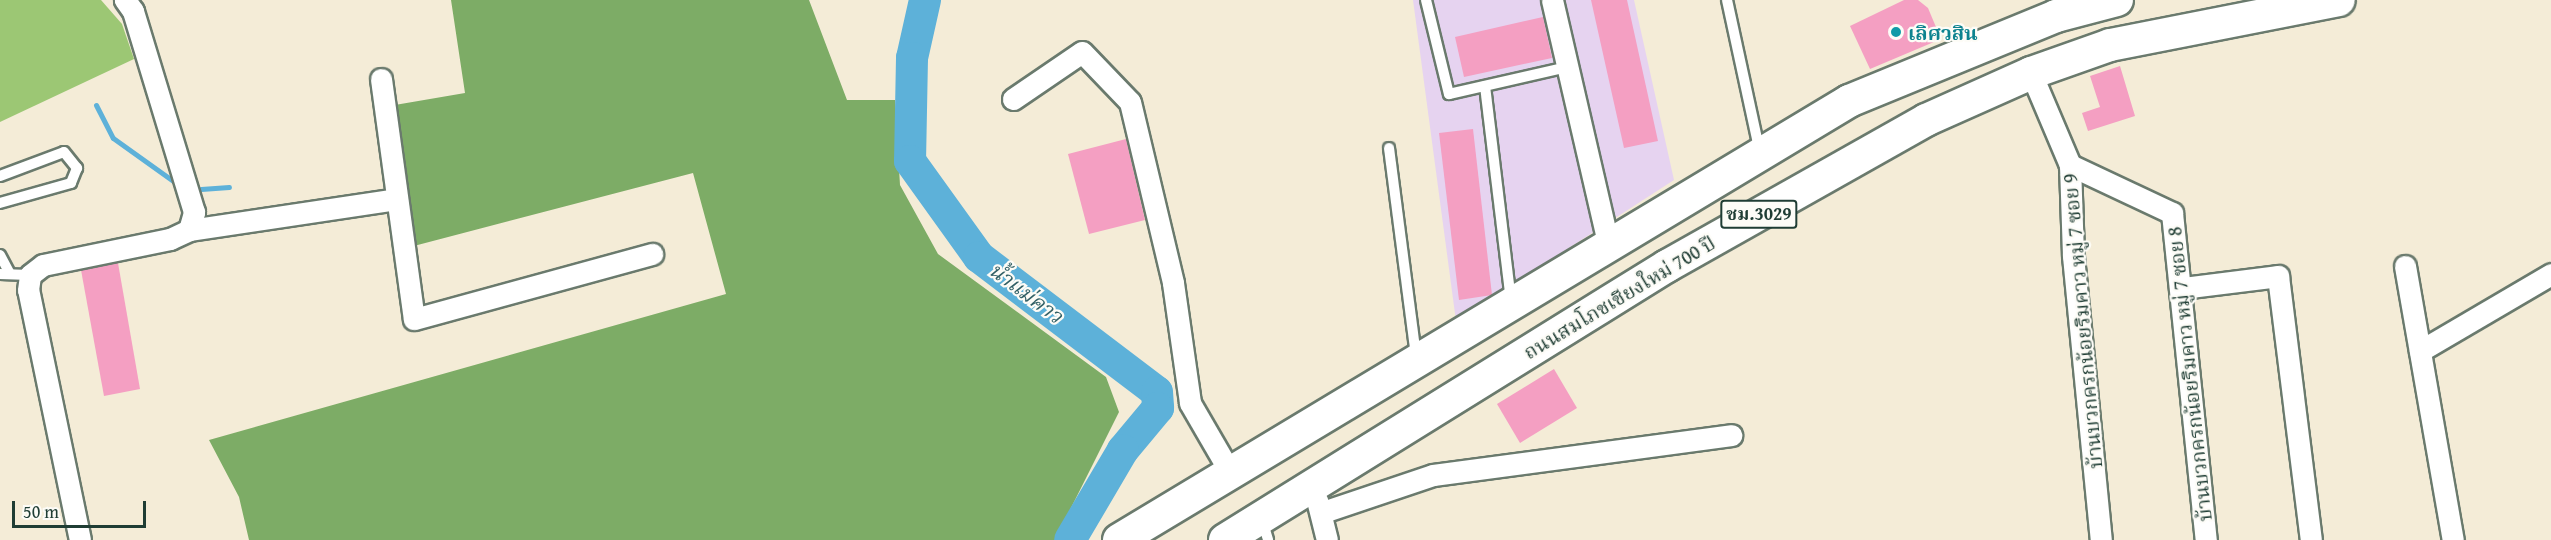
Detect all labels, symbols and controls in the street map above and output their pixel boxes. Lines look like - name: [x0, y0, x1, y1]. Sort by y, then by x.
- place label: เลิศวสิน: [1908, 20, 1978, 44]
- marker: เลิศวสิน: [1889, 25, 1903, 39]
- street label: บ้านบวกครกน้อยริมคาว หมู่ 7 ซอย 9: [2057, 172, 2107, 470]
- road number: ชม.3029: [1720, 199, 1798, 229]
- street label: บ้านบวกครกน้อยริมคาว หมู่ 7 ซอย 8: [2162, 225, 2216, 523]
- street label: ถนนสมโภชเชียงใหม่ 700 ปี: [1519, 230, 1719, 364]
- water label: น้ำแม่คาว: [984, 257, 1068, 329]
- scale bar: [15, 489, 148, 527]
- text: 50 m: [23, 498, 59, 525]

